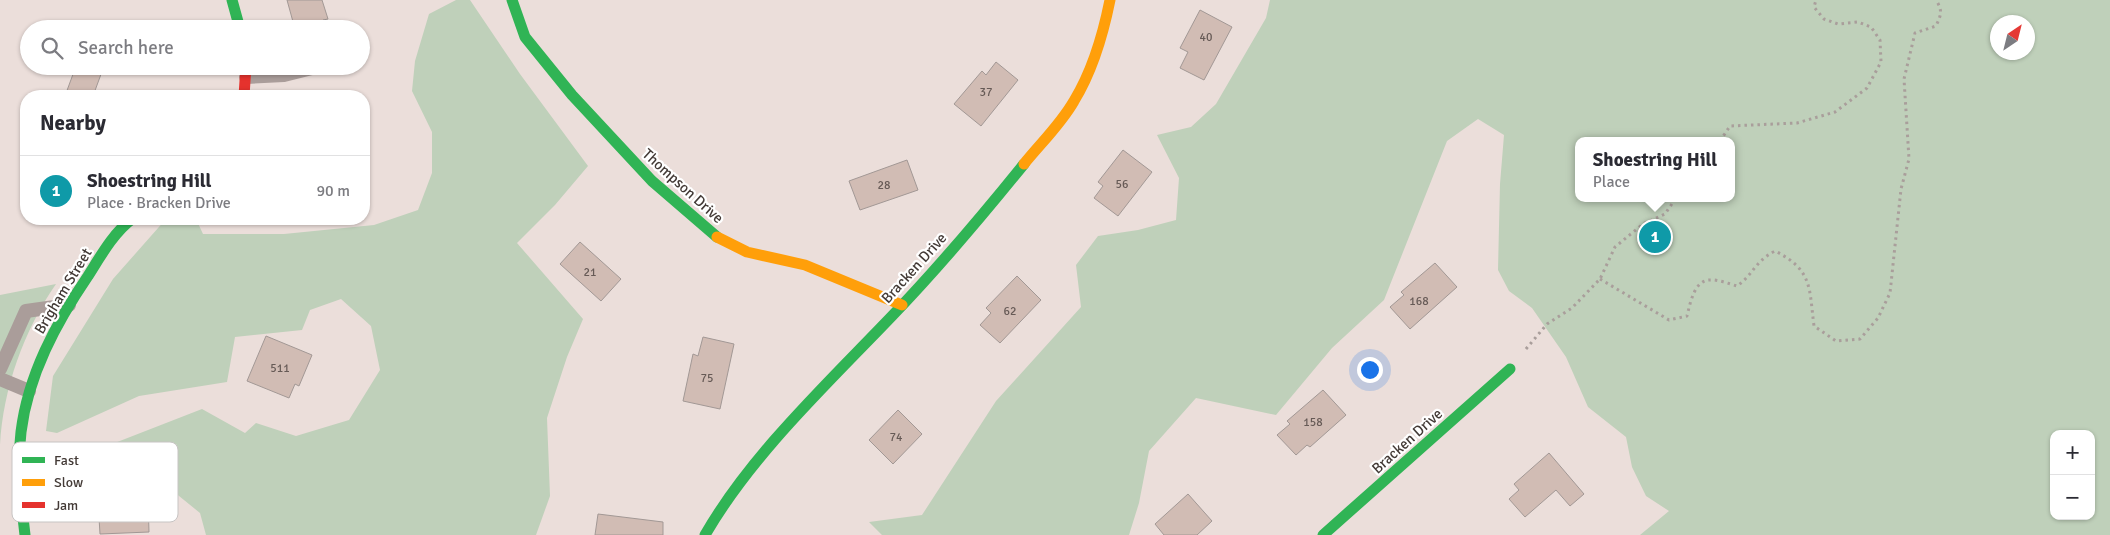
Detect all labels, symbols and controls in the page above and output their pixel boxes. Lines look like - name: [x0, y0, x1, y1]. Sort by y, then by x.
- north arrow: [1990, 15, 2035, 60]
- search box: [20, 20, 370, 75]
- house number: 40: [1200, 30, 1212, 45]
- icon: search: [38, 34, 66, 62]
- text: Search here: [78, 36, 174, 60]
- house number: 37: [980, 85, 992, 100]
- text: Nearby: [40, 110, 106, 136]
- popup: [1575, 137, 1735, 202]
- street label: Thompson Drive: [639, 145, 727, 227]
- text: Shoestring Hill: [1593, 148, 1717, 172]
- text: Shoestring Hill: [87, 169, 212, 193]
- text: Place: [1593, 172, 1630, 192]
- house number: 56: [1116, 177, 1128, 192]
- house number: 28: [878, 178, 890, 193]
- text: 1: [52, 181, 60, 201]
- text: 90 m: [316, 181, 350, 201]
- text: Place · Bracken Drive: [87, 193, 231, 213]
- pin: 1: [1639, 218, 1671, 256]
- street label: Bracken Drive: [878, 229, 950, 307]
- street label: Brigham Street: [30, 245, 96, 337]
- house number: 21: [584, 265, 596, 280]
- house number: 168: [1409, 294, 1429, 309]
- house number: 62: [1004, 304, 1016, 319]
- your location: [1357, 357, 1383, 383]
- house number: 511: [270, 361, 290, 376]
- house number: 75: [701, 371, 713, 386]
- street label: Bracken Drive: [1368, 405, 1446, 477]
- house number: 158: [1303, 415, 1323, 430]
- house number: 74: [890, 430, 903, 445]
- map controls: [2050, 430, 2095, 520]
- button: +: [2050, 430, 2095, 475]
- legend: [12, 442, 178, 522]
- text: Fast: [54, 452, 79, 469]
- text: Slow: [54, 474, 83, 491]
- button: −: [2050, 475, 2095, 520]
- text: Jam: [54, 497, 78, 514]

